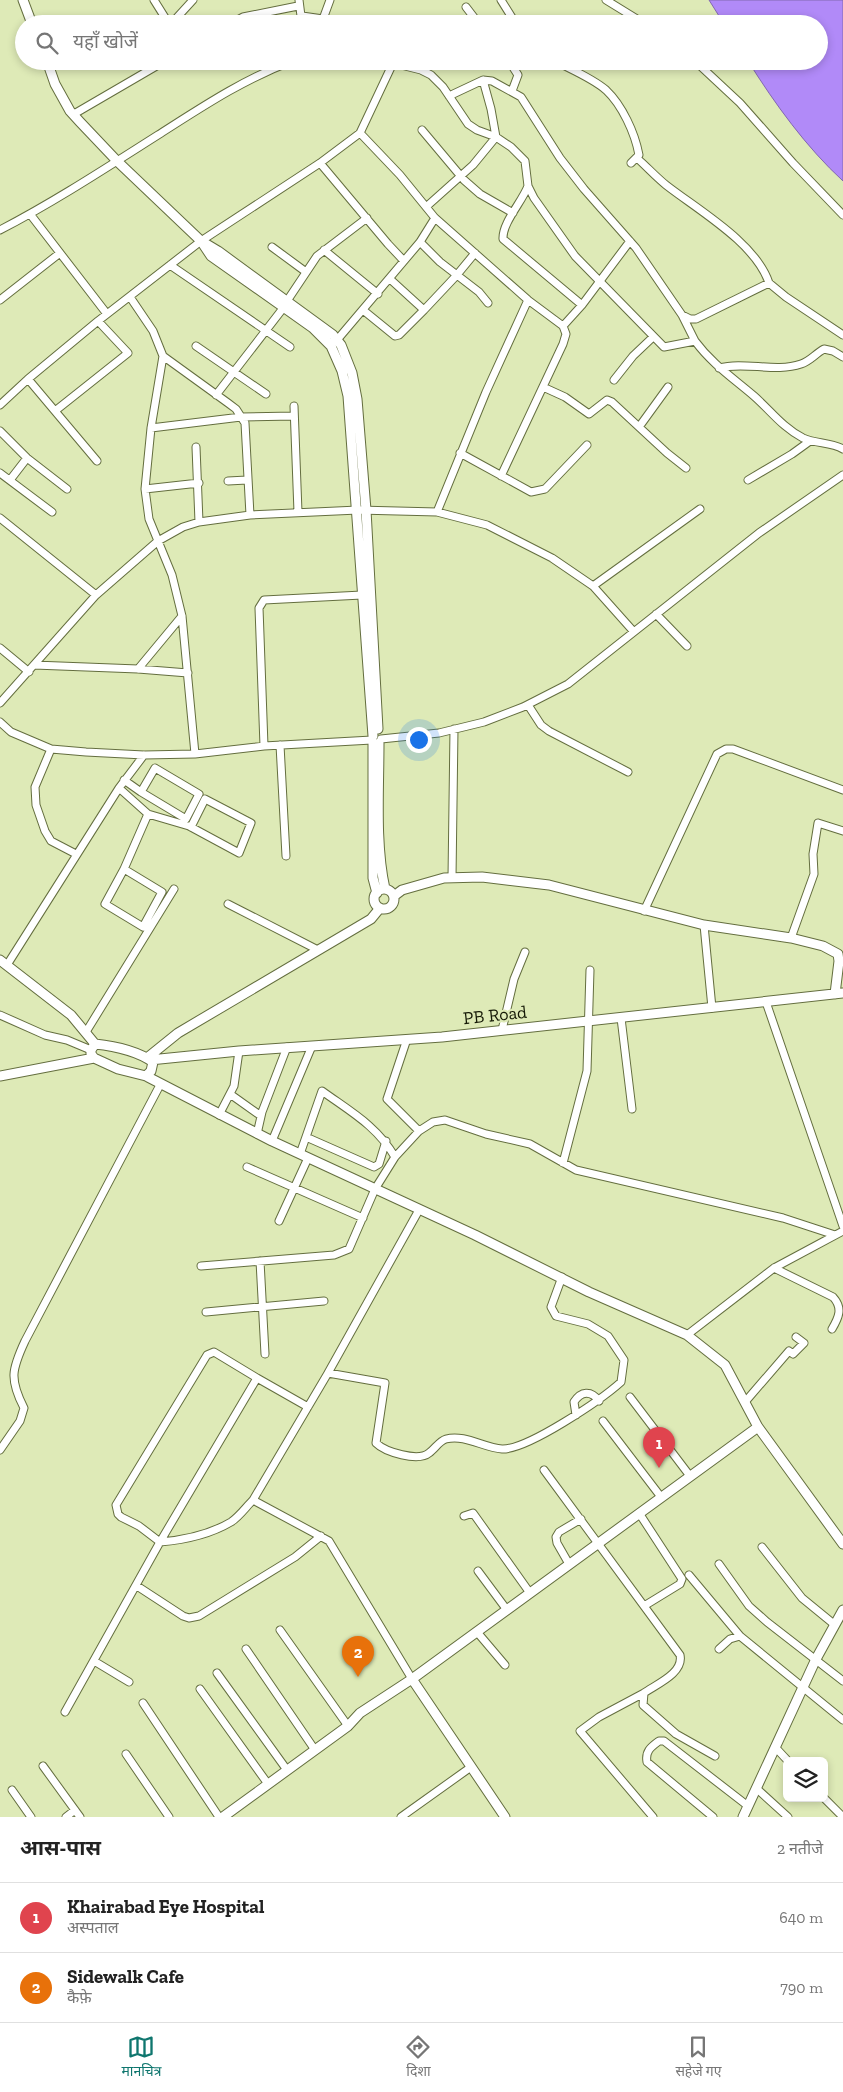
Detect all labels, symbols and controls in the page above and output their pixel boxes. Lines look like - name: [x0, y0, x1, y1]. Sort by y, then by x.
- search box: [15, 15, 828, 70]
- icon: search: [33, 29, 61, 57]
- text: यहाँ खोजें: [73, 30, 138, 53]
- your location: [406, 727, 432, 753]
- street label: PB Road: [462, 1001, 528, 1029]
- pin: 1: [643, 1427, 675, 1468]
- pin: 2: [342, 1636, 374, 1677]
- map controls: [783, 1757, 828, 1802]
- button: layers: [783, 1757, 828, 1802]
- text: आस-पास: [20, 1835, 101, 1860]
- text: 2 नतीजे: [777, 1839, 823, 1858]
- text: Khairabad Eye Hospital: [67, 1895, 264, 1918]
- text: 1: [33, 1908, 39, 1927]
- text: 640 m: [779, 1908, 823, 1927]
- text: अस्पताल: [67, 1918, 119, 1937]
- text: Sidewalk Cafe: [67, 1965, 184, 1988]
- text: 2: [32, 1978, 40, 1997]
- text: 790 m: [780, 1978, 823, 1997]
- text: कैफ़े: [67, 1988, 92, 2007]
- tab: मानचित्र: [121, 2033, 161, 2082]
- tab: दिशा: [404, 2033, 432, 2082]
- tab: सहेजे गए: [675, 2033, 721, 2082]

